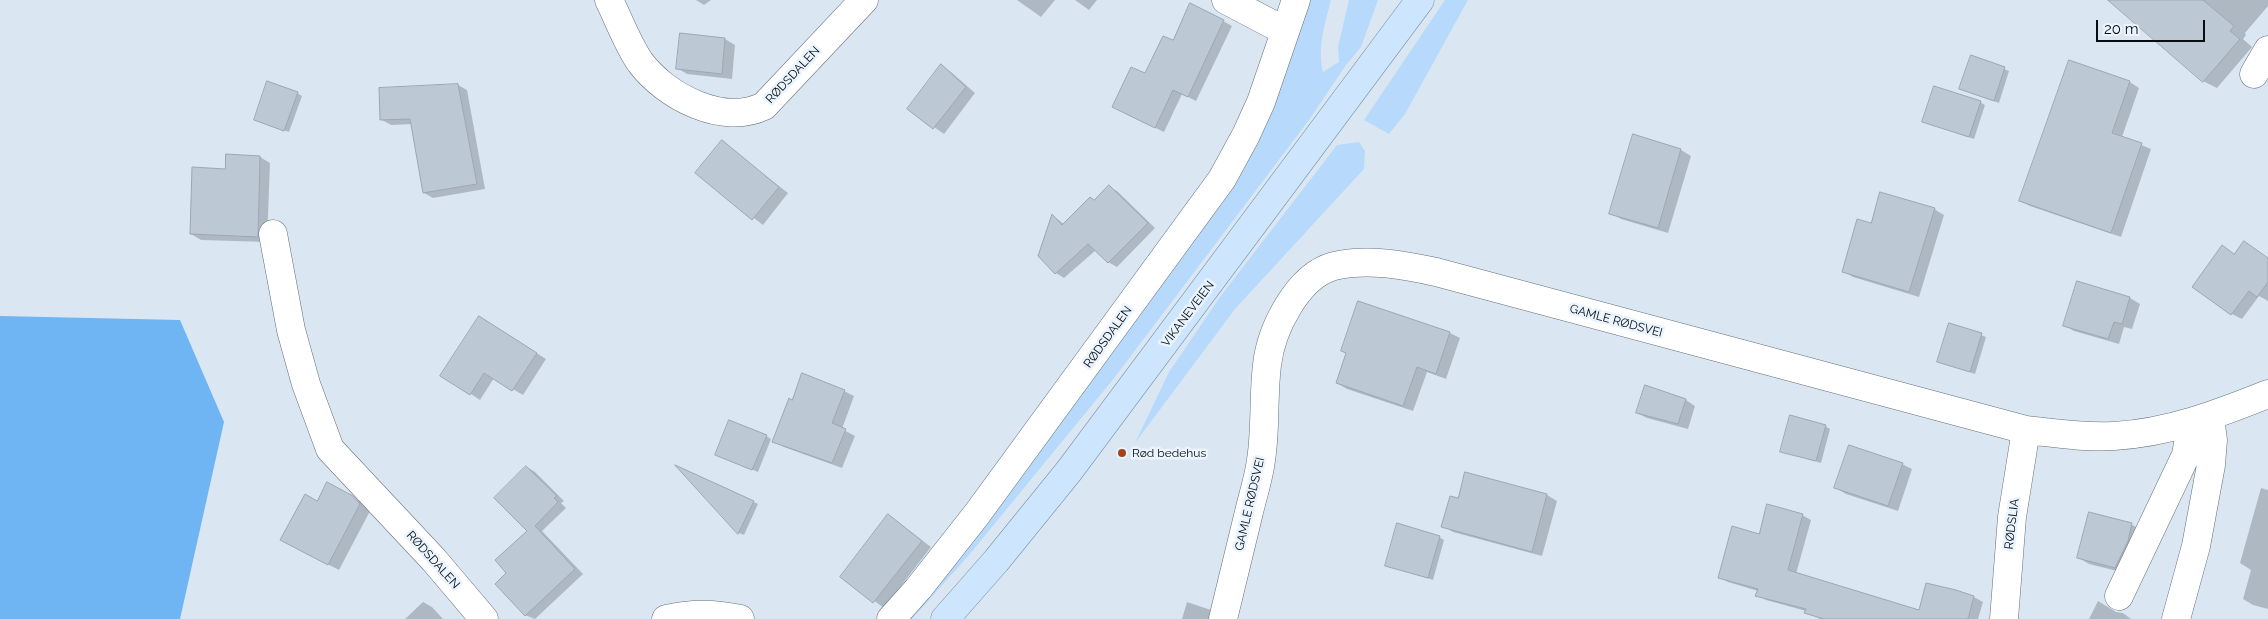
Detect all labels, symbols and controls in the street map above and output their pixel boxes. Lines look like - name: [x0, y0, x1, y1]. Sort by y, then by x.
- scale bar: [2098, 10, 2207, 42]
- text: 20 m: [2104, 20, 2139, 38]
- street label: RØDSDALEN: [763, 44, 823, 106]
- street label: VIKANEVEIEN: [1159, 278, 1217, 350]
- street label: GAMLE RØDSVEI: [1568, 302, 1664, 340]
- street label: RØDSDALEN: [1081, 303, 1135, 371]
- place label: Rød bedehus: [1132, 446, 1206, 460]
- marker: Rød bedehus: [1116, 447, 1128, 459]
- street label: GAMLE RØDSVEI: [1232, 456, 1268, 552]
- street label: RØDSLIA: [2002, 498, 2022, 550]
- street label: RØDSDALEN: [403, 528, 463, 592]

